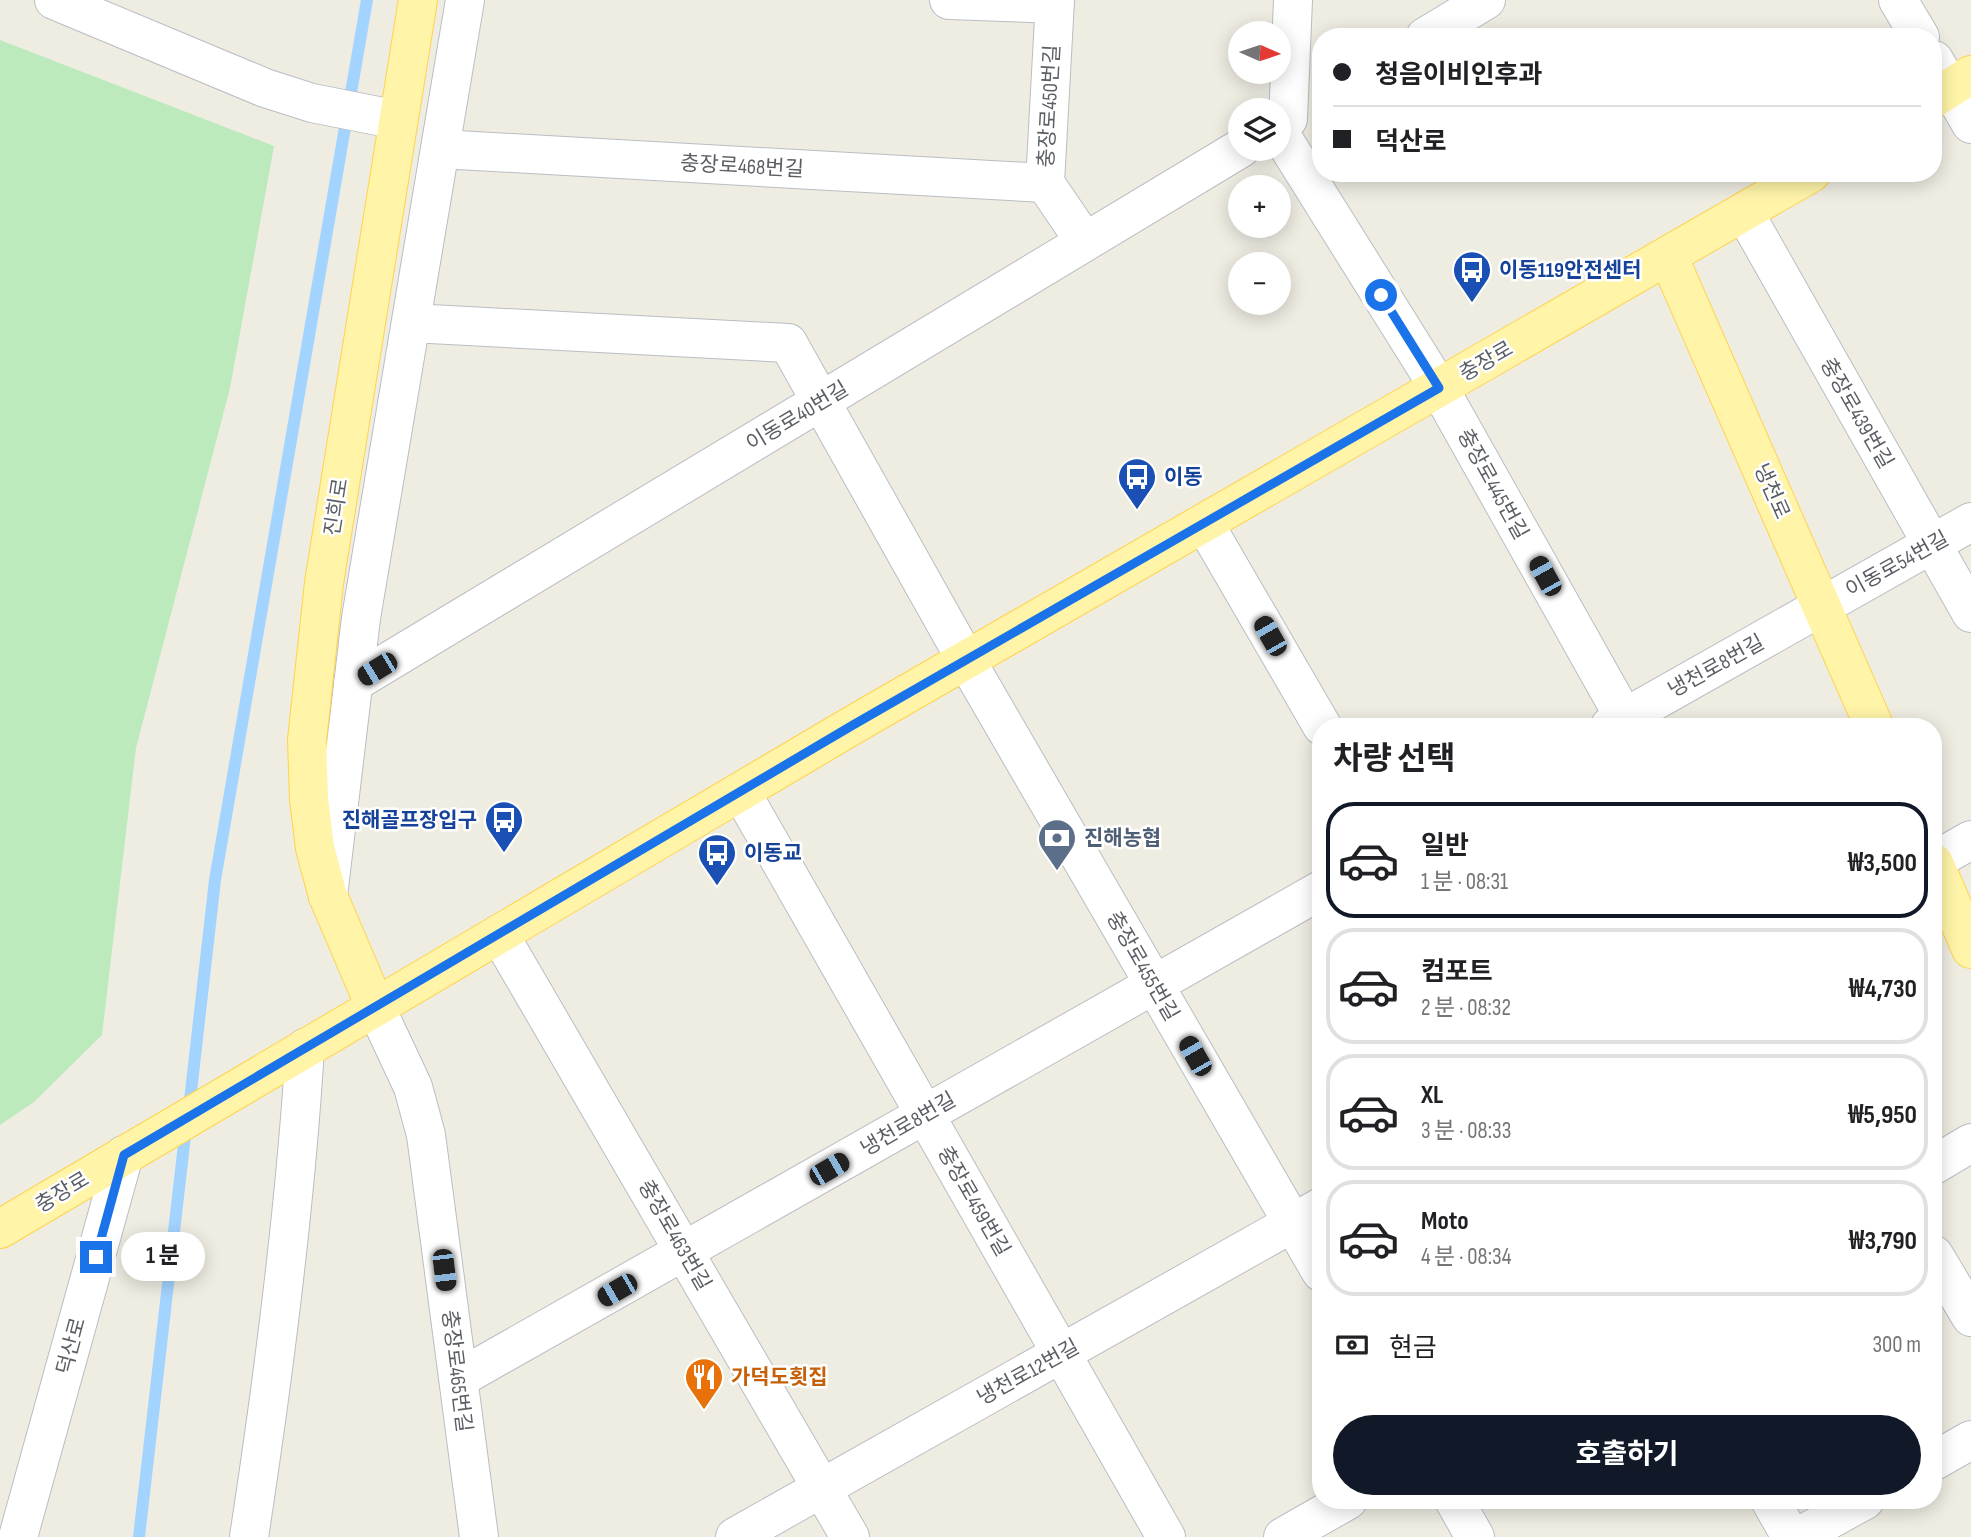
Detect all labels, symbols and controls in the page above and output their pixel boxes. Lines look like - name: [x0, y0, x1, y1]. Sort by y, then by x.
- north arrow: [1228, 21, 1292, 84]
- map controls: [1228, 21, 1291, 315]
- street label: 충장로450번길: [1034, 44, 1065, 168]
- text: 청음이비인후과: [1375, 60, 1542, 91]
- button: layers: [1228, 98, 1291, 161]
- text: 덕산로: [1375, 127, 1447, 158]
- street label: 충장로468번길: [680, 151, 804, 182]
- button: +: [1228, 175, 1291, 238]
- bus stop icon: 이동119안전센터: [1451, 249, 1493, 304]
- button: −: [1228, 252, 1291, 315]
- place label: 이동119안전센터: [1499, 258, 1641, 283]
- route start: [1365, 279, 1397, 311]
- street label: 충장로: [1455, 336, 1518, 387]
- street label: 충장로439번길: [1815, 353, 1898, 473]
- street label: 이동로40번길: [742, 376, 853, 457]
- street label: 충장로445번길: [1452, 425, 1533, 544]
- bus stop icon: 이동: [1116, 456, 1158, 511]
- street label: 냉천로: [1748, 460, 1795, 523]
- place label: 이동: [1164, 465, 1203, 490]
- street label: 진희로: [320, 476, 353, 538]
- street label: 이동로54번길: [1841, 526, 1953, 603]
- car: [1526, 553, 1565, 599]
- car: [1251, 613, 1290, 659]
- street label: 냉천로8번길: [1664, 630, 1769, 703]
- car: [354, 649, 401, 689]
- text: 차량 선택: [1333, 740, 1456, 779]
- bus stop icon: 진해골프장입구: [483, 799, 525, 854]
- place label: 진해골프장입구: [342, 808, 477, 833]
- bank icon: 진해농협: [1036, 817, 1078, 872]
- place label: 진해농협: [1084, 826, 1161, 851]
- icon: car: [1337, 829, 1400, 892]
- text: 일반: [1421, 831, 1469, 862]
- bus stop icon: 이동교: [696, 832, 738, 887]
- place label: 이동교: [744, 841, 802, 866]
- text: ₩3,500: [1848, 848, 1917, 879]
- text: 1 분 · 08:31: [1421, 868, 1508, 896]
- street label: 충장로455번길: [1101, 907, 1184, 1025]
- icon: car: [1337, 955, 1400, 1018]
- text: 컴포트: [1421, 957, 1493, 988]
- text: ₩4,730: [1849, 974, 1917, 1005]
- text: 2 분 · 08:32: [1421, 994, 1511, 1022]
- car: [1176, 1033, 1215, 1079]
- text: XL: [1421, 1080, 1443, 1111]
- icon: car: [1337, 1081, 1400, 1144]
- street label: 냉천로8번길: [856, 1087, 960, 1162]
- text: ₩5,950: [1848, 1100, 1917, 1131]
- text: 3 분 · 08:33: [1421, 1117, 1511, 1145]
- street label: 충장로459번길: [932, 1142, 1015, 1261]
- car: [806, 1149, 853, 1189]
- street label: 충장로: [31, 1167, 94, 1218]
- street label: 충장로463번길: [633, 1176, 716, 1295]
- text: Moto: [1421, 1206, 1469, 1237]
- icon: car: [1337, 1207, 1400, 1270]
- text: ₩3,790: [1849, 1226, 1917, 1257]
- callout: 1 분: [120, 1232, 204, 1282]
- route end: [80, 1241, 112, 1273]
- text: 1 분: [146, 1242, 180, 1270]
- text: 4 분 · 08:34: [1421, 1243, 1511, 1271]
- car: [432, 1248, 457, 1292]
- car: [594, 1270, 641, 1310]
- street label: 충장로465번길: [437, 1308, 476, 1434]
- street label: 덕산로: [52, 1315, 91, 1377]
- icon: cash: [1333, 1326, 1371, 1364]
- text: 300 m: [1872, 1331, 1921, 1359]
- text: 현금: [1389, 1333, 1437, 1364]
- street label: 냉천로12번길: [973, 1334, 1084, 1411]
- restaurant icon: 가덕도횟집: [683, 1356, 725, 1411]
- place label: 가덕도횟집: [731, 1365, 828, 1390]
- button: 호출하기: [1333, 1415, 1921, 1495]

